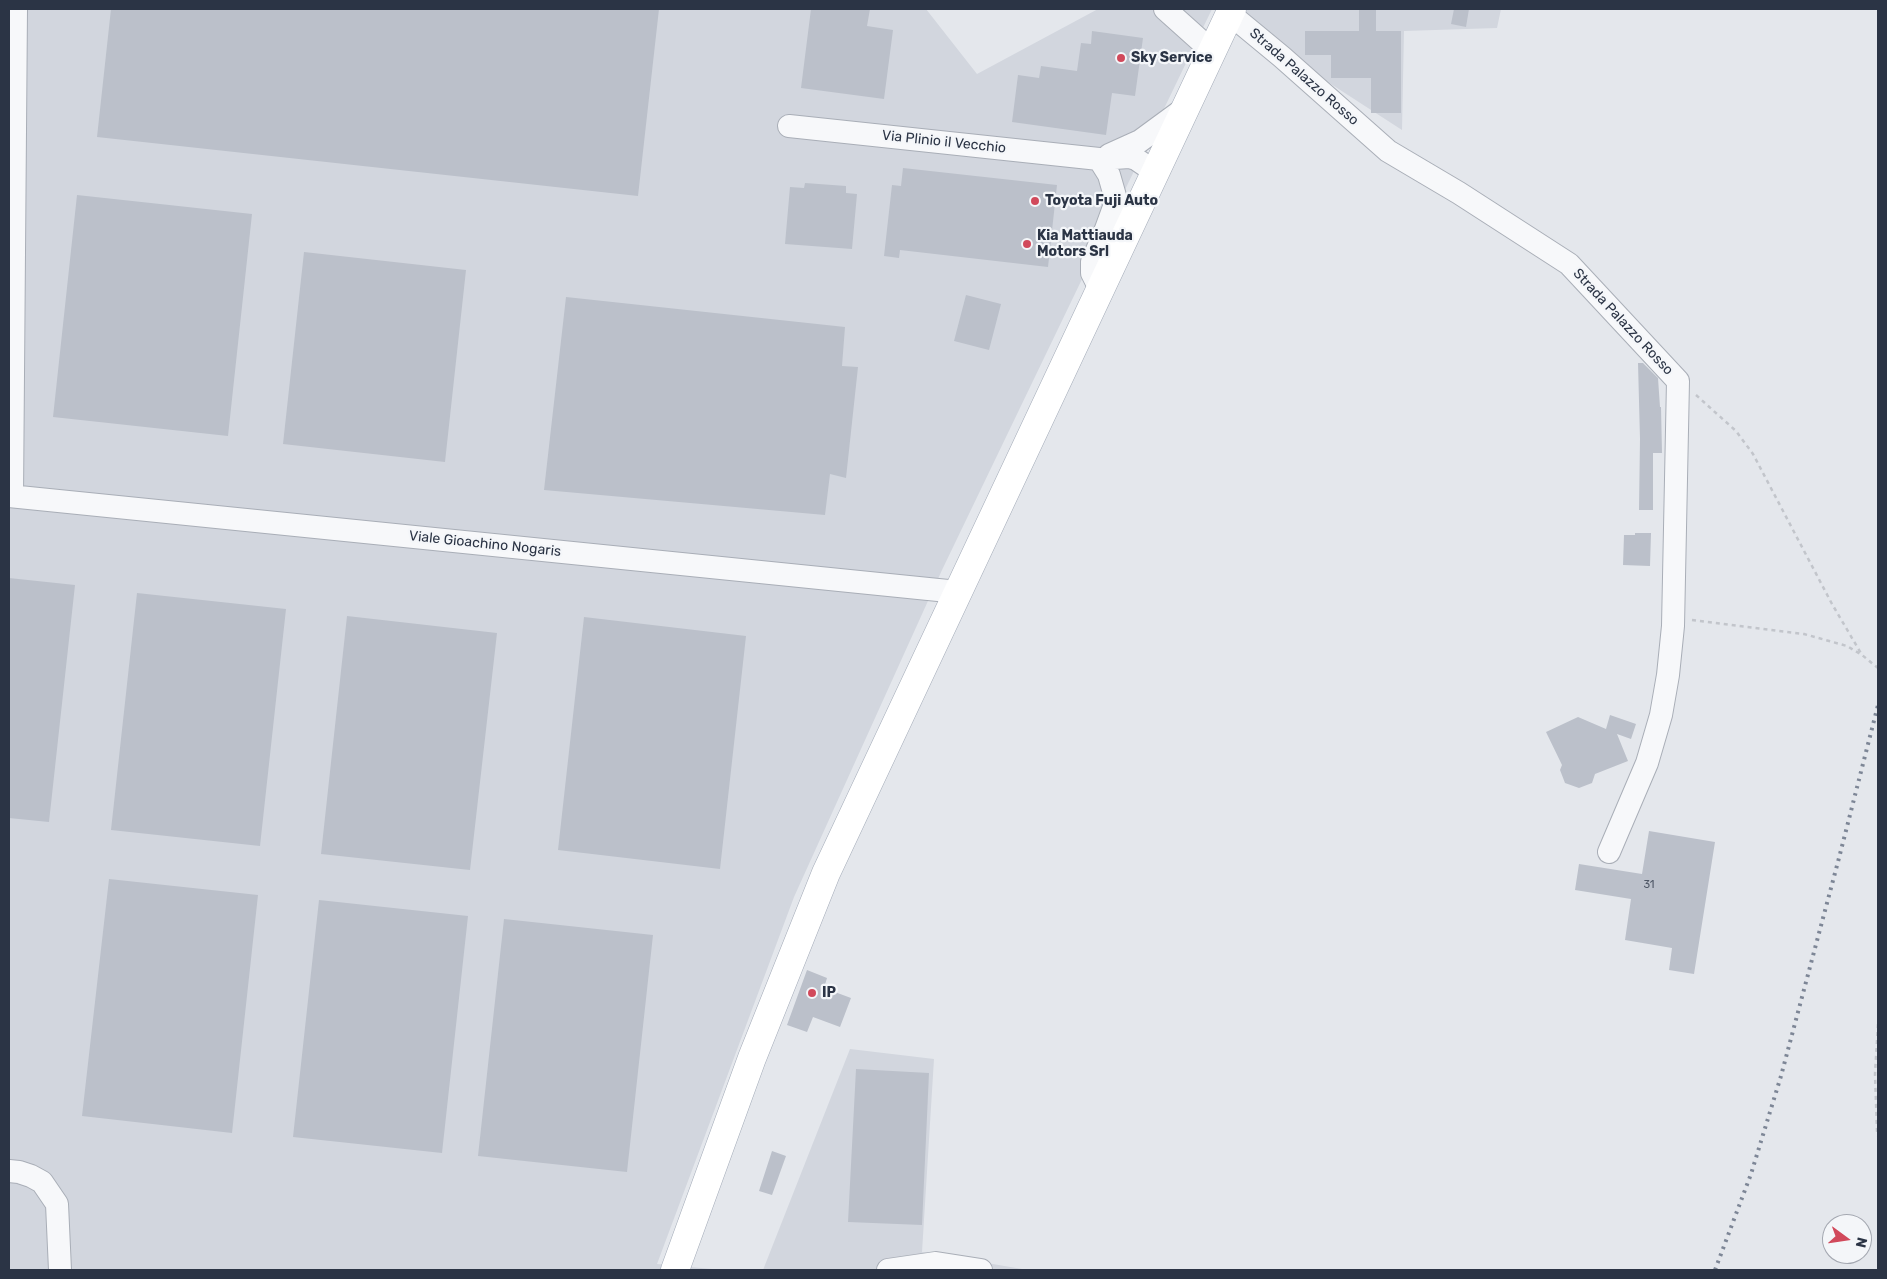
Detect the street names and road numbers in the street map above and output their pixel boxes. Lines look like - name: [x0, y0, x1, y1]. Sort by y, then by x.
- street label: Strada Palazzo Rosso: [1246, 25, 1362, 129]
- street label: Via Plinio il Vecchio: [881, 127, 1007, 157]
- street label: Strada Palazzo Rosso: [1569, 265, 1677, 379]
- street label: Viale Gioachino Nogaris: [408, 528, 562, 560]

